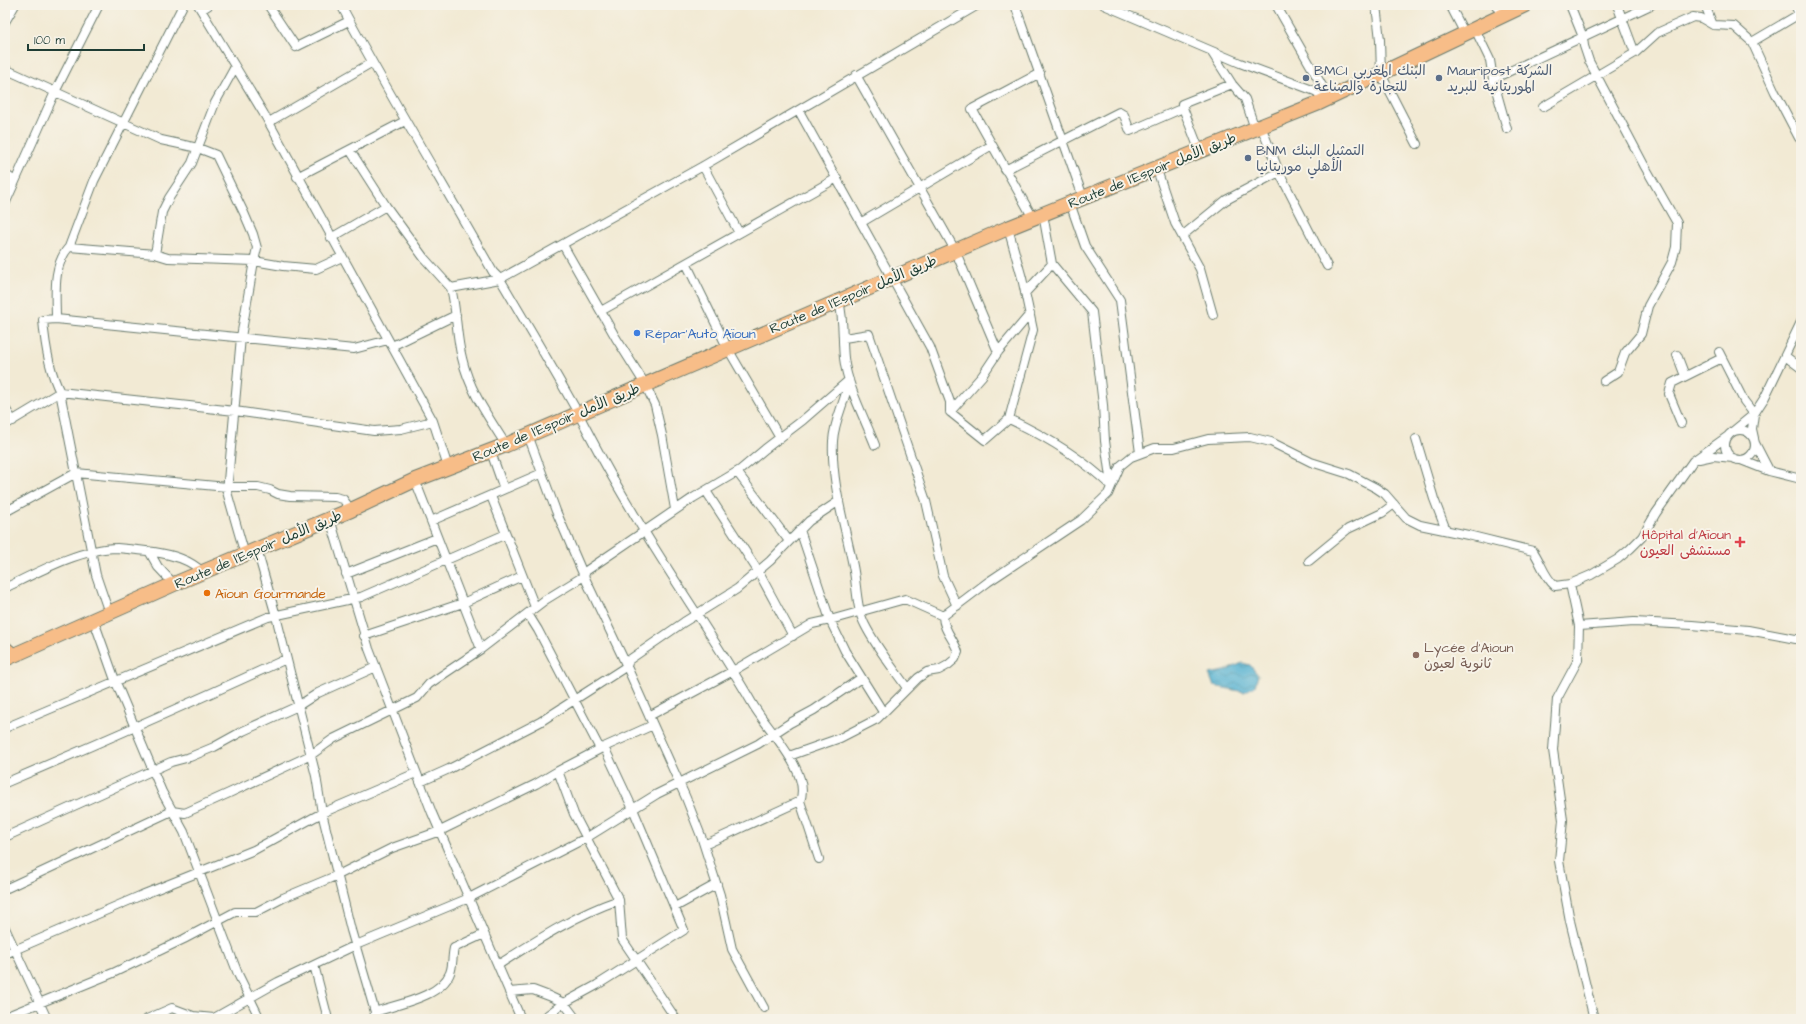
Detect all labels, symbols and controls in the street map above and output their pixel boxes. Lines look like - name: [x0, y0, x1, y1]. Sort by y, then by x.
- scale bar: [28, 26, 144, 52]
- text: 100 m: [34, 32, 65, 49]
- place label: BMCI البنك المغربي للتجارة والصناعة: [1314, 61, 1426, 97]
- place label: Mauripost الشركة الموريتانية للبريد: [1447, 61, 1552, 97]
- marker: BMCI البنك المغربي للتجارة والصناعة: [1301, 73, 1311, 83]
- marker: Mauripost الشركة الموريتانية للبريد: [1434, 73, 1444, 83]
- street label: Route de l’Espoir طريق الأمل: [1065, 128, 1240, 214]
- place label: BNM التمثيل البنك الأهلي موريتانيا: [1256, 141, 1364, 179]
- marker: BNM التمثيل البنك الأهلي موريتانيا: [1243, 153, 1253, 163]
- street label: Route de l’Espoir طريق الأمل: [767, 251, 940, 339]
- place label: Répar'Auto Aïoun: [645, 324, 756, 344]
- marker: Répar'Auto Aïoun: [632, 328, 642, 338]
- street label: Route de l’Espoir طريق الأمل: [470, 379, 643, 467]
- street label: Route de l’Espoir طريق الأمل: [172, 506, 345, 594]
- place label: Hôpital d’Aïoun مستشفى العيون: [1640, 525, 1731, 561]
- marker: Hôpital d’Aïoun مستشفى العيون: [1734, 536, 1746, 548]
- place label: Aïoun Gourmande: [215, 584, 326, 604]
- marker: Aïoun Gourmande: [202, 588, 212, 598]
- place label: Lycée d'Aioun ثانوية لعيون: [1424, 638, 1514, 674]
- marker: Lycée d'Aioun ثانوية لعيون: [1411, 650, 1421, 660]

